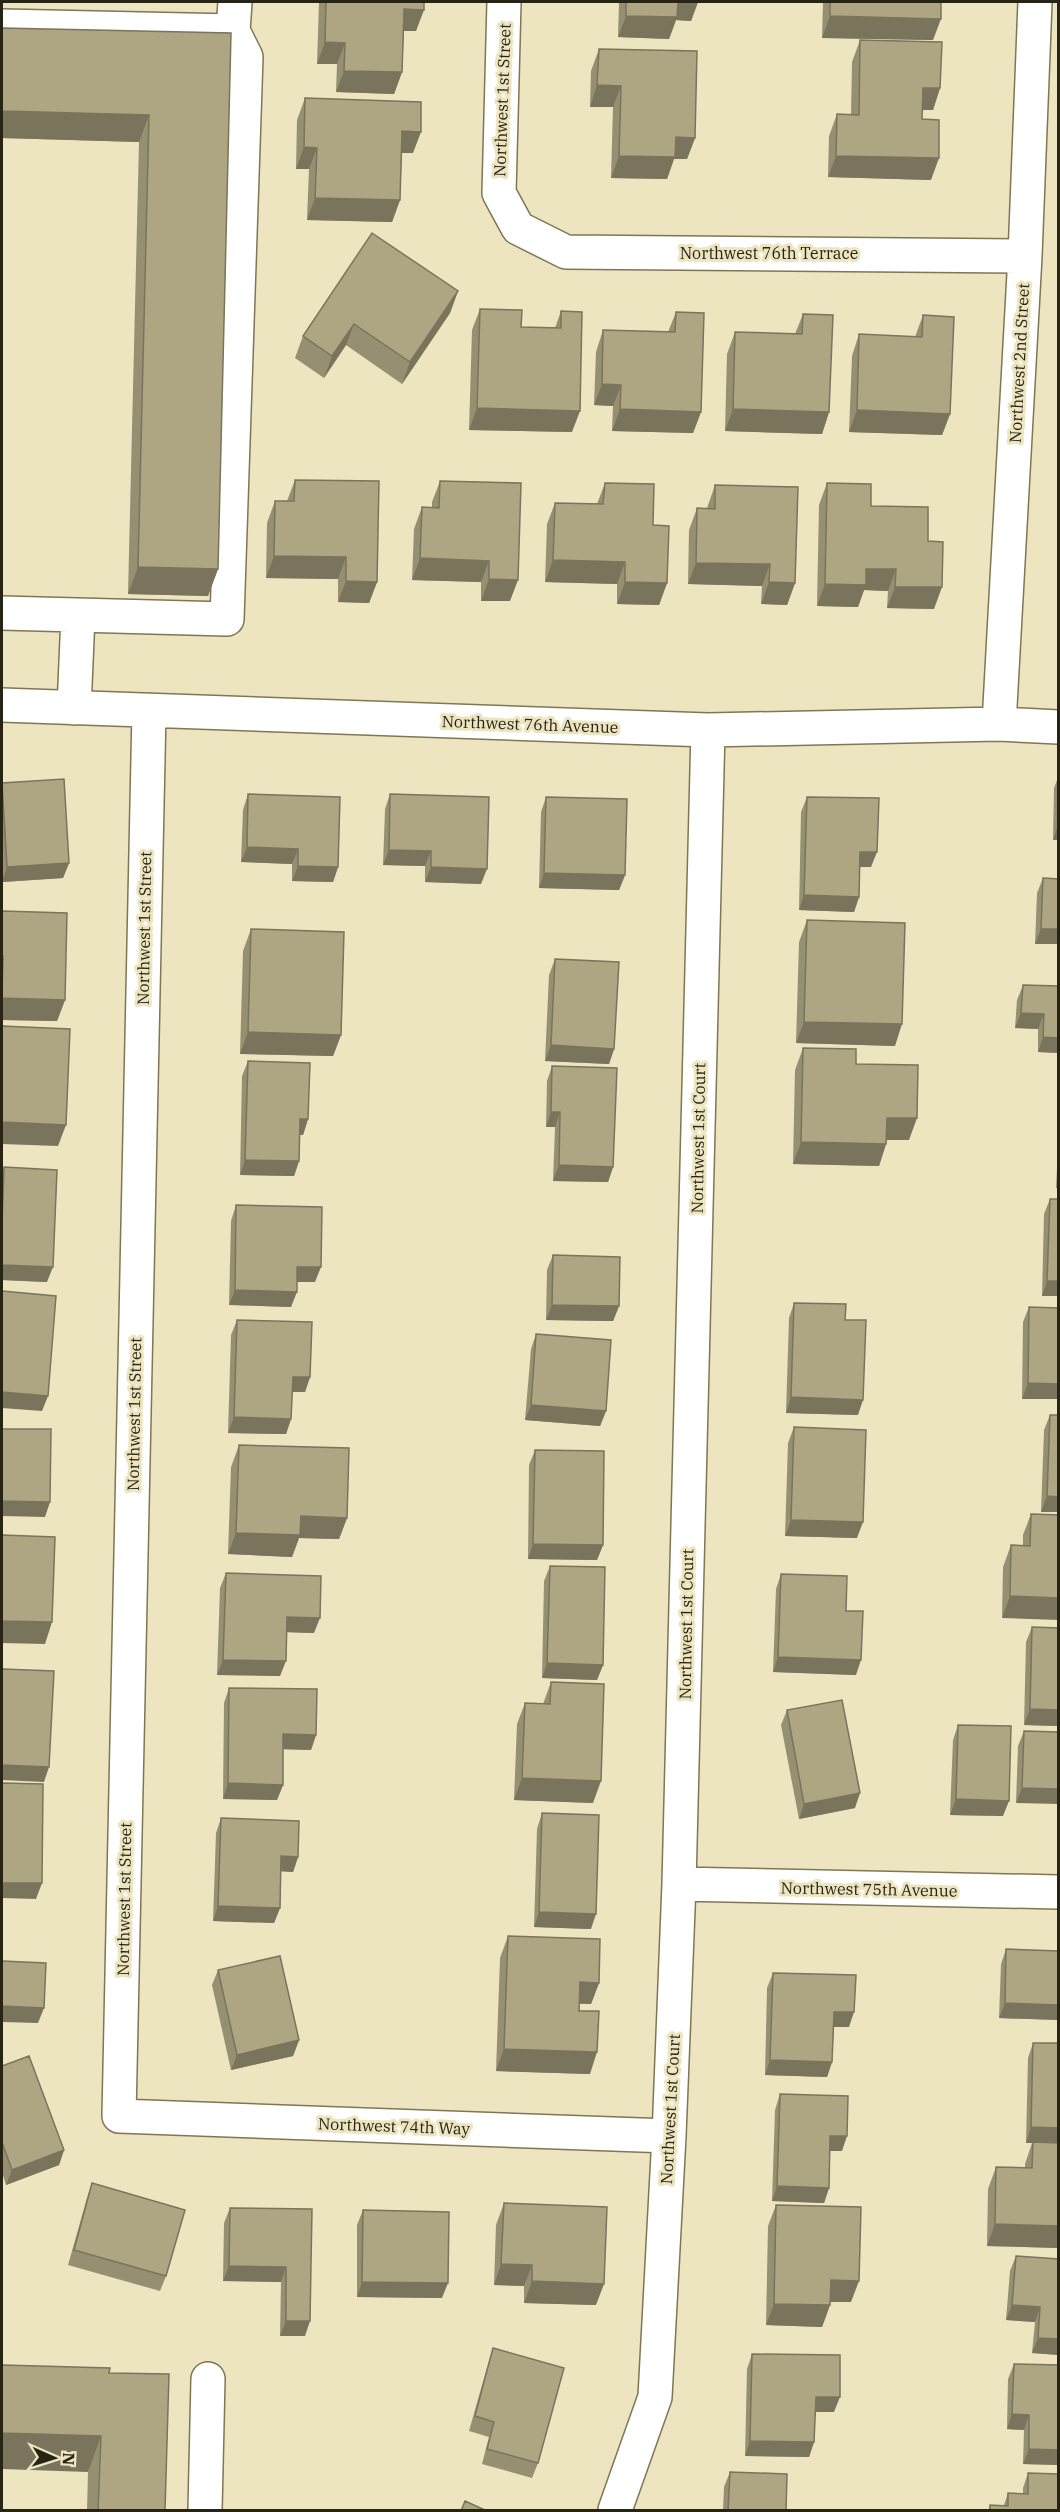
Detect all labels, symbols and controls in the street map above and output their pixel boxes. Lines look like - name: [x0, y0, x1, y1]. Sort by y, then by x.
- street label: Northwest 1st Street: [489, 23, 515, 177]
- street label: Northwest 76th Terrace: [680, 243, 858, 263]
- street label: Northwest 2nd Street: [1005, 282, 1033, 444]
- street label: Northwest 76th Avenue: [441, 711, 619, 737]
- street label: Northwest 1st Street: [133, 851, 155, 1005]
- street label: Northwest 1st Court: [687, 1062, 709, 1214]
- street label: Northwest 1st Street: [123, 1337, 145, 1491]
- street label: Northwest 1st Court: [675, 1548, 697, 1700]
- street label: Northwest 1st Street: [113, 1822, 135, 1976]
- street label: Northwest 75th Avenue: [780, 1877, 958, 1901]
- street label: Northwest 1st Court: [656, 2033, 684, 2185]
- street label: Northwest 74th Way: [318, 2113, 471, 2139]
- north arrow: [24, 2428, 84, 2488]
- text: N: [59, 2452, 79, 2466]

